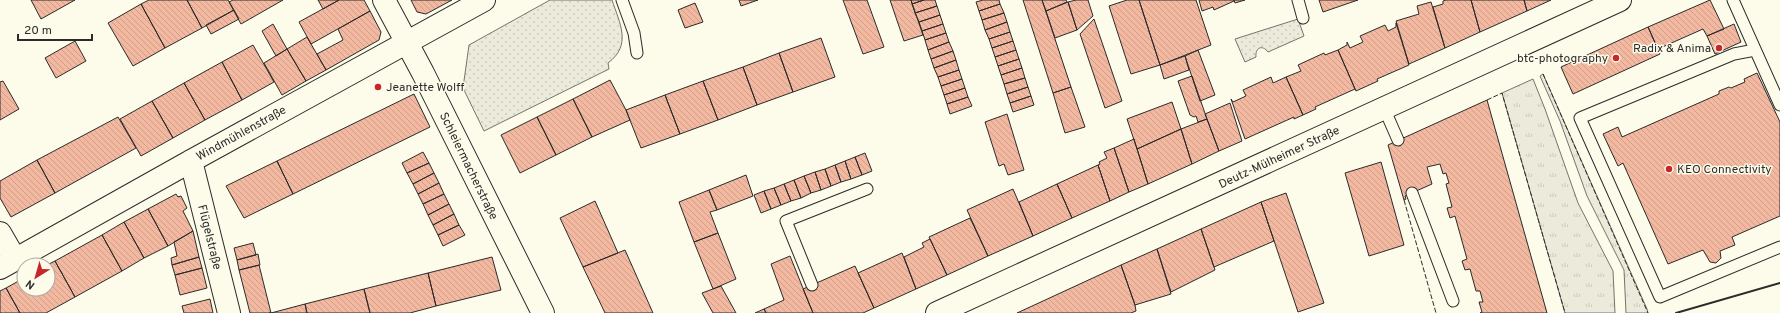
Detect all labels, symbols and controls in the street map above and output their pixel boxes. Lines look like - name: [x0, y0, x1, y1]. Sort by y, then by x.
- scale bar: [18, 16, 92, 42]
- text: 20 m: [24, 23, 52, 39]
- place label: Radix & Anima: [1633, 41, 1711, 57]
- marker: Radix & Anima: [1714, 43, 1724, 53]
- place label: btc-photography: [1517, 51, 1608, 67]
- marker: btc-photography: [1611, 53, 1621, 63]
- place label: Jeanette Wolff: [386, 80, 464, 96]
- marker: Jeanette Wolff: [373, 82, 383, 92]
- street label: Windmühlenstraße: [194, 103, 289, 165]
- street label: Schleiermacherstraße: [435, 110, 501, 223]
- street label: Deutz-Mülheimer Straße: [1216, 123, 1342, 193]
- place label: KEO Connectivity: [1677, 162, 1772, 178]
- marker: KEO Connectivity: [1664, 164, 1674, 174]
- street label: Flügelstraße: [193, 203, 225, 271]
- north arrow: [16, 257, 56, 297]
- text: N: [23, 276, 38, 292]

